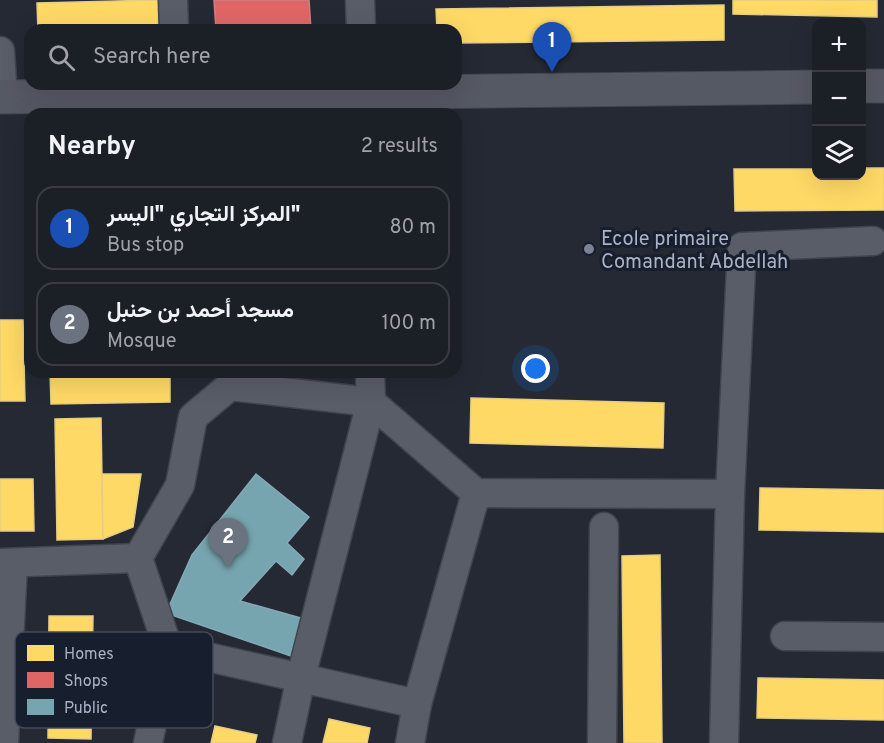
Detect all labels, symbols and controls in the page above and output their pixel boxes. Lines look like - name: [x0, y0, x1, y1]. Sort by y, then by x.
- map controls: [812, 18, 866, 180]
- button: +: [812, 18, 866, 72]
- pin: 1: [532, 22, 572, 72]
- search box: [24, 24, 462, 90]
- icon: search: [45, 41, 78, 74]
- text: Search here: [93, 44, 211, 71]
- button: −: [812, 72, 866, 126]
- button: layers: [812, 126, 866, 180]
- text: Nearby: [48, 131, 136, 164]
- text: 2 results: [361, 134, 438, 160]
- text: المركز التجاري "اليسر": [107, 202, 301, 229]
- text: 1: [66, 215, 74, 241]
- text: 80 m: [390, 215, 436, 241]
- place label: Ecole primaire Comandant Abdellah: [601, 227, 788, 276]
- text: Bus stop: [107, 233, 184, 259]
- marker: Ecole primaire Comandant Abdellah: [582, 242, 596, 256]
- text: مسجد أحمد بن حنبل: [107, 298, 294, 325]
- text: 2: [63, 311, 76, 337]
- text: 100 m: [381, 311, 436, 337]
- text: Mosque: [107, 329, 176, 355]
- your location: [521, 354, 550, 383]
- pin: 2: [208, 518, 248, 568]
- legend: [15, 632, 213, 728]
- text: Homes: [64, 645, 114, 665]
- text: Shops: [64, 672, 108, 692]
- text: Public: [64, 699, 108, 719]

